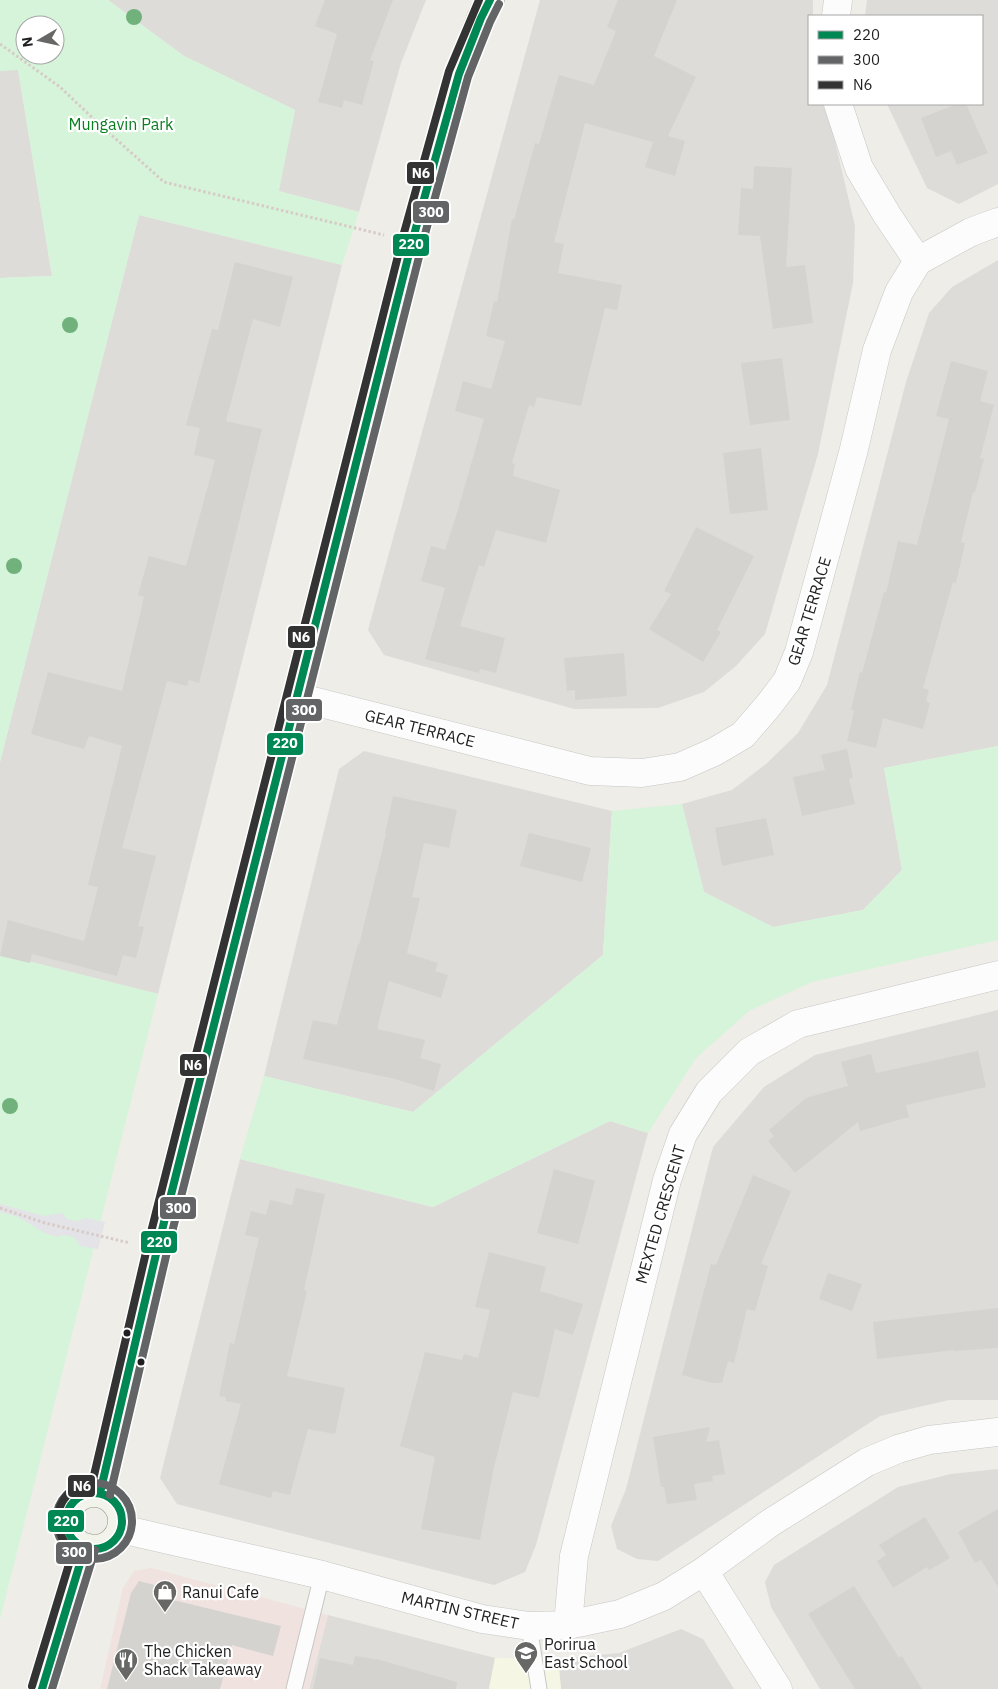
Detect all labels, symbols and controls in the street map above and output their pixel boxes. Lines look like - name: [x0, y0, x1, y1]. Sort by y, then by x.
- north arrow: [15, 15, 65, 65]
- legend: [808, 15, 983, 105]
- text: 220: [853, 25, 880, 44]
- text: N: [17, 36, 37, 48]
- text: 300: [853, 50, 880, 69]
- text: N6: [853, 75, 873, 94]
- park label: Mungavin Park: [68, 114, 174, 134]
- line badge: N6: [406, 161, 435, 185]
- text: N6: [412, 164, 430, 182]
- line badge: 300: [412, 200, 450, 224]
- text: 300: [418, 203, 444, 221]
- line badge: 220: [392, 233, 430, 257]
- text: 220: [398, 235, 424, 253]
- street label: GEAR TERRACE: [783, 554, 835, 668]
- line badge: N6: [287, 625, 316, 649]
- text: N6: [292, 628, 310, 646]
- line badge: 300: [285, 698, 323, 722]
- text: 300: [291, 701, 317, 719]
- street label: GEAR TERRACE: [363, 705, 477, 751]
- line badge: 220: [266, 732, 304, 756]
- text: 220: [272, 734, 298, 752]
- line badge: N6: [179, 1053, 208, 1077]
- text: N6: [184, 1056, 202, 1074]
- street label: MEXTED CRESCENT: [631, 1142, 689, 1286]
- line badge: 300: [159, 1196, 197, 1220]
- text: 300: [165, 1199, 191, 1217]
- line badge: 220: [140, 1230, 178, 1254]
- text: 220: [146, 1233, 172, 1251]
- unlabelled marker: [122, 1328, 132, 1338]
- unlabelled marker: [136, 1357, 146, 1367]
- line badge: N6: [67, 1474, 96, 1498]
- text: N6: [73, 1477, 91, 1495]
- line badge: 220: [47, 1509, 85, 1533]
- text: 220: [53, 1512, 79, 1530]
- line badge: 300: [55, 1541, 93, 1565]
- text: 300: [61, 1543, 87, 1561]
- shop icon: Ranui Cafe: [152, 1579, 178, 1613]
- place label: Ranui Cafe: [182, 1582, 259, 1602]
- street label: MARTIN STREET: [399, 1587, 521, 1633]
- place label: Porirua East School: [544, 1634, 628, 1672]
- school or university icon: Porirua East School: [513, 1640, 539, 1674]
- place label: The Chicken Shack Takeaway: [144, 1641, 262, 1679]
- restaurant icon: The Chicken Shack Takeaway: [113, 1647, 139, 1681]

